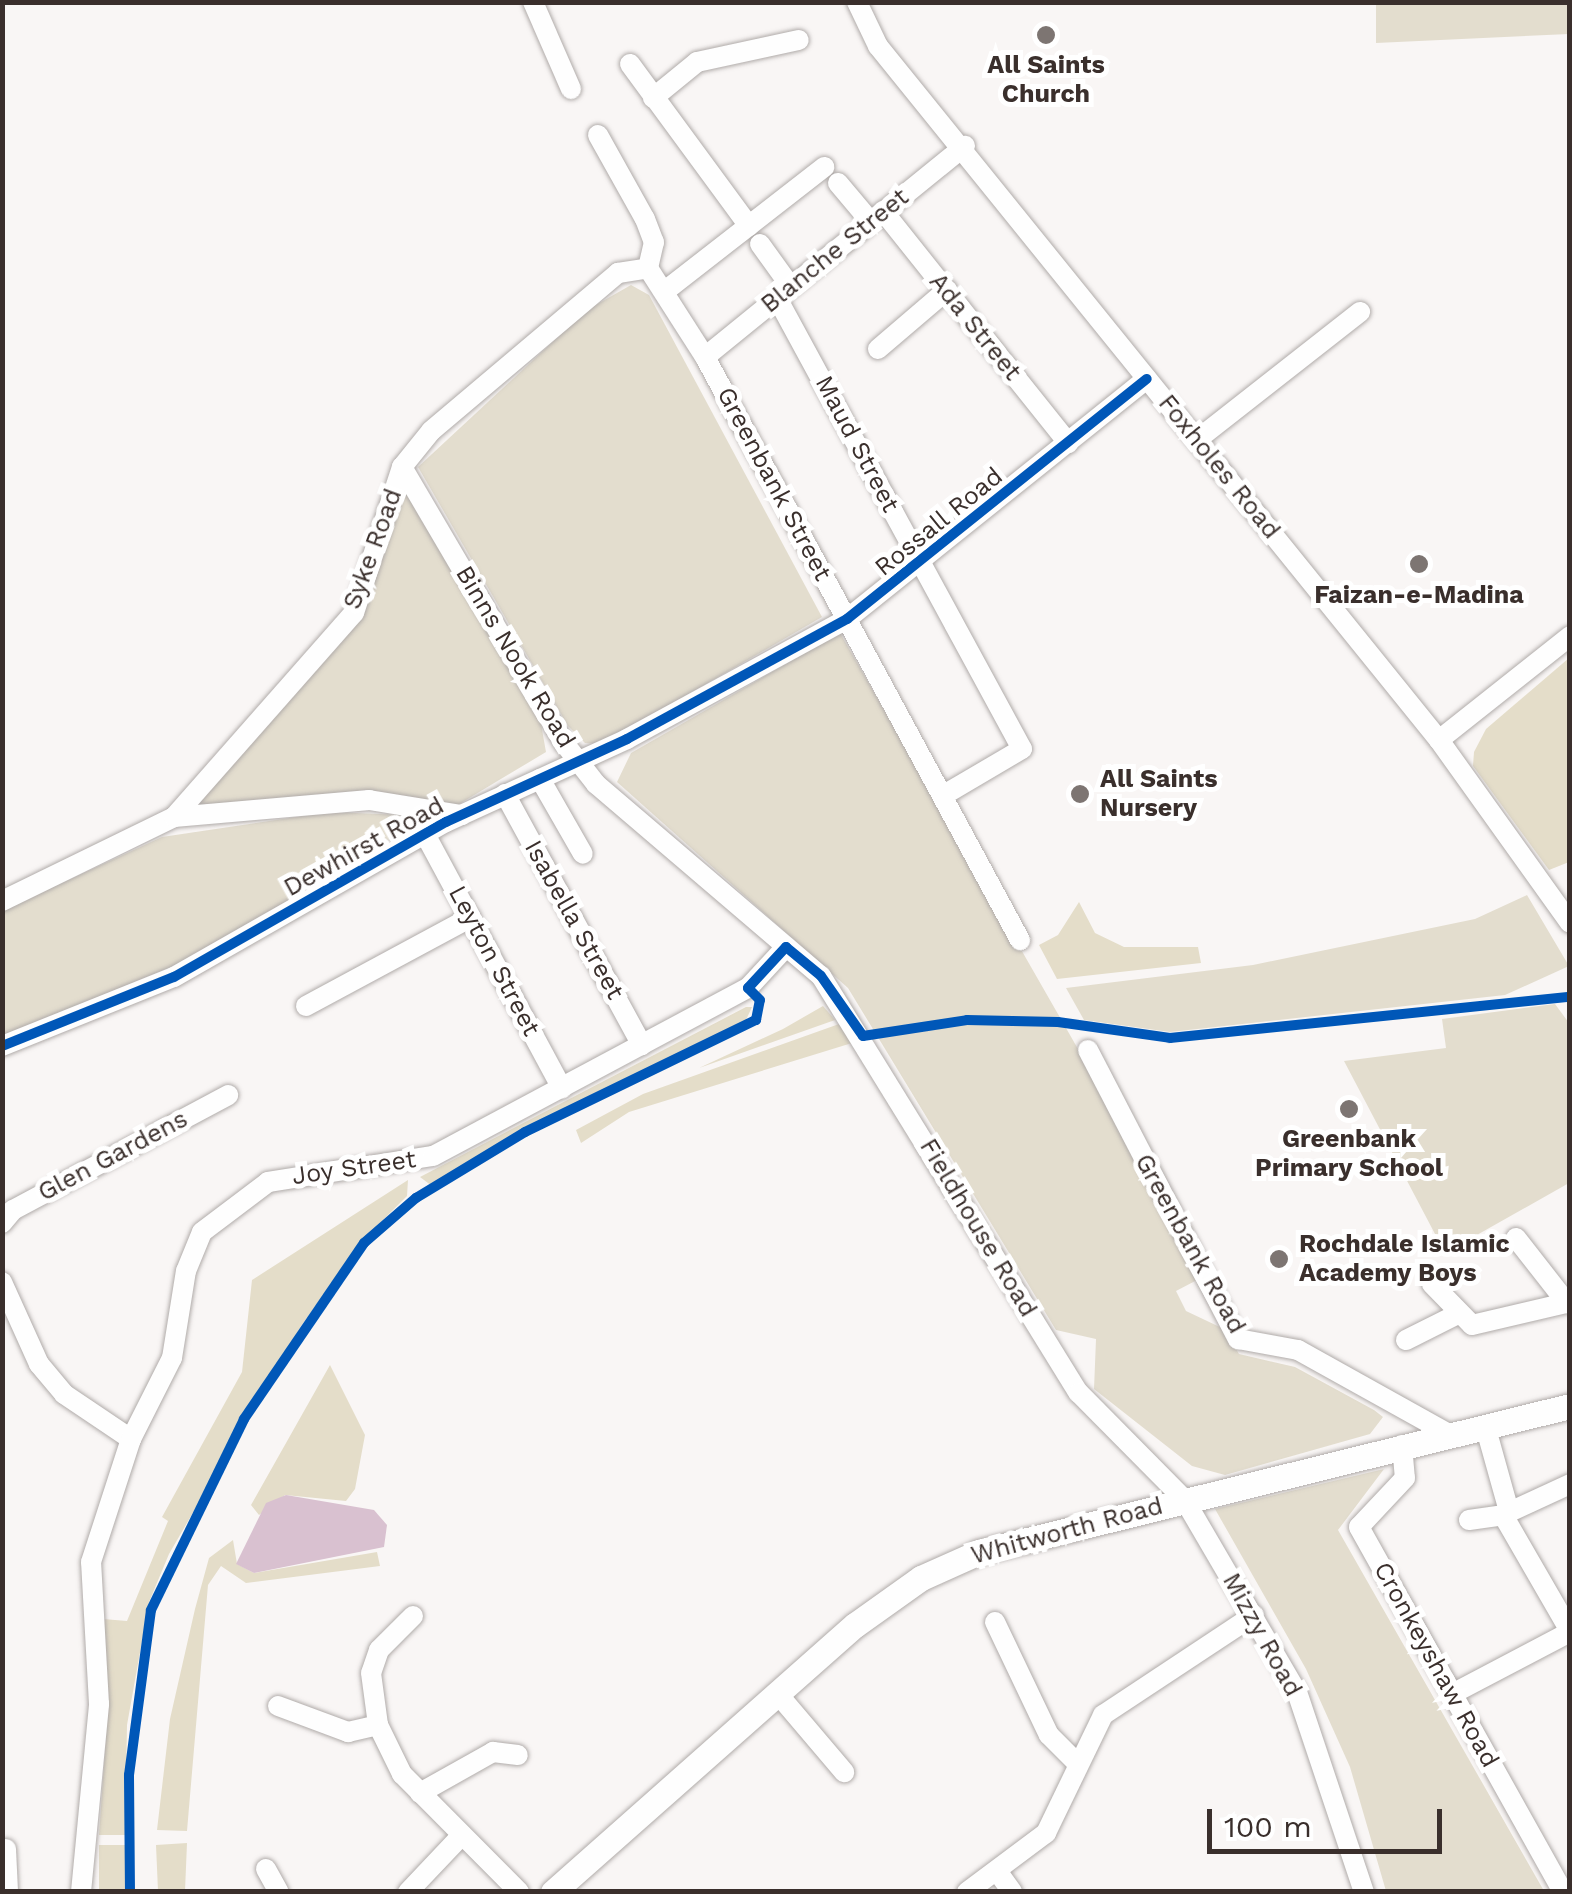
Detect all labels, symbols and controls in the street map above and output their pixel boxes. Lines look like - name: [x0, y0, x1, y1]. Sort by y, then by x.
- marker: All Saints Church: [1035, 24, 1057, 46]
- place label: All Saints Church: [987, 51, 1105, 110]
- street label: Blanche Street: [755, 182, 915, 320]
- street label: Ada Street: [922, 267, 1028, 387]
- street label: Maud Street: [808, 371, 906, 517]
- street label: Greenbank Street: [710, 382, 838, 586]
- street label: Foxholes Road: [1152, 389, 1286, 545]
- street label: Rossall Road: [869, 461, 1009, 583]
- street label: Syke Road: [337, 485, 409, 613]
- marker: Faizan-e-Madina: [1408, 553, 1430, 575]
- street label: Binns Nook Road: [449, 560, 581, 754]
- place label: Faizan-e-Madina: [1314, 580, 1524, 610]
- place label: All Saints Nursery: [1100, 765, 1218, 824]
- marker: All Saints Nursery: [1069, 783, 1091, 805]
- street label: Dewhirst Road: [279, 791, 449, 903]
- street label: Isabella Street: [518, 835, 630, 1005]
- street label: Leyton Street: [442, 881, 546, 1041]
- marker: Greenbank Primary School: [1338, 1098, 1360, 1120]
- street label: Glen Gardens: [33, 1104, 193, 1208]
- place label: Greenbank Primary School: [1255, 1125, 1443, 1184]
- street label: Fieldhouse Road: [913, 1133, 1043, 1323]
- street label: Joy Street: [290, 1144, 418, 1192]
- street label: Greenbank Road: [1128, 1149, 1252, 1339]
- place label: Rochdale Islamic Academy Boys: [1299, 1230, 1510, 1289]
- marker: Rochdale Islamic Academy Boys: [1268, 1248, 1290, 1270]
- street label: Whitworth Road: [968, 1491, 1166, 1571]
- street label: Cronkeyshaw Road: [1367, 1557, 1505, 1773]
- street label: Mizzy Road: [1216, 1568, 1308, 1702]
- scale bar: [1212, 1789, 1447, 1851]
- text: 100 m: [1224, 1809, 1312, 1844]

